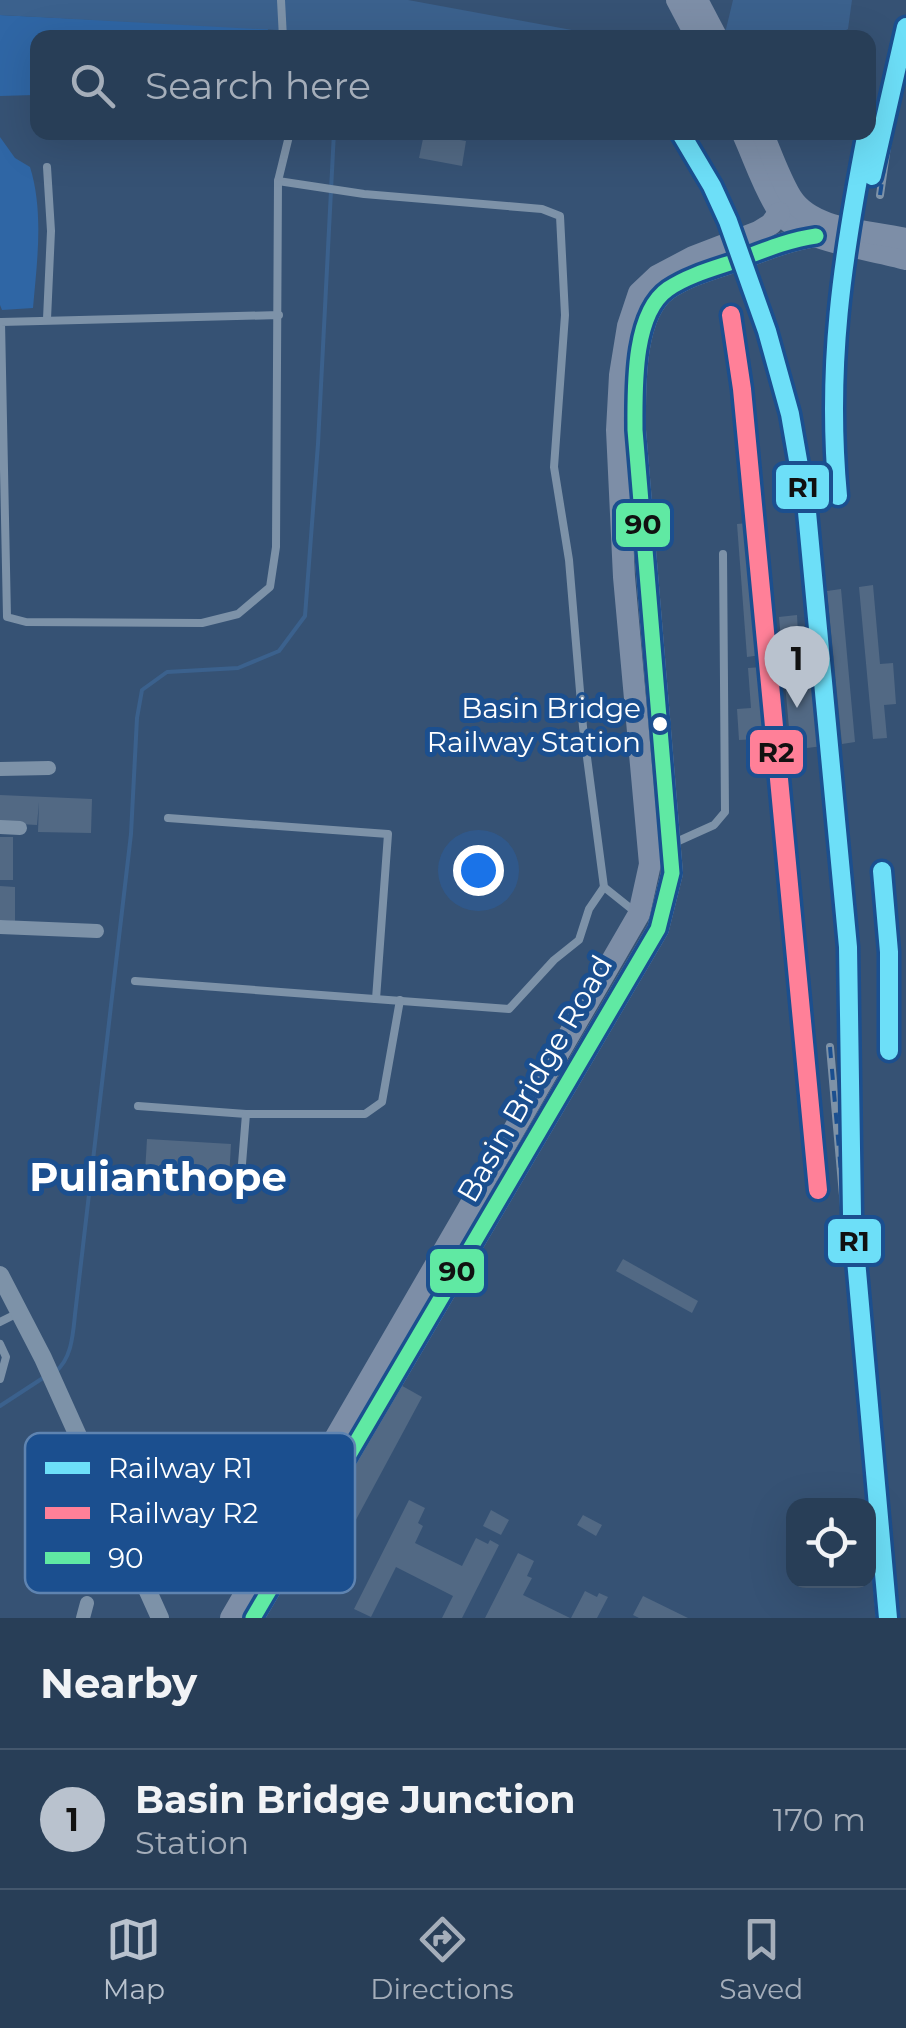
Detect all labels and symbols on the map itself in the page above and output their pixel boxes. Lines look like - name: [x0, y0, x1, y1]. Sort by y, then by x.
- line badge: R1: [774, 463, 831, 511]
- text: R1: [787, 470, 819, 504]
- line badge: 90: [614, 501, 672, 549]
- text: 90: [625, 507, 661, 541]
- pin: 1: [764, 626, 830, 708]
- place label: Basin Bridge Railway Station: [427, 691, 641, 759]
- marker: Basin Bridge Railway Station: [650, 714, 670, 734]
- line badge: R2: [748, 728, 805, 776]
- text: R2: [757, 735, 795, 769]
- your location: [453, 845, 504, 896]
- street label: Basin Bridge Road: [449, 949, 620, 1209]
- district label: Pulianthope: [29, 1152, 287, 1201]
- line badge: R1: [826, 1217, 883, 1265]
- text: R1: [838, 1224, 870, 1258]
- line badge: 90: [428, 1247, 486, 1295]
- text: 90: [439, 1254, 475, 1288]
- legend: [25, 1433, 355, 1593]
- text: Railway R1: [108, 1451, 253, 1485]
- text: Railway R2: [108, 1496, 258, 1530]
- text: 90: [108, 1541, 144, 1575]

